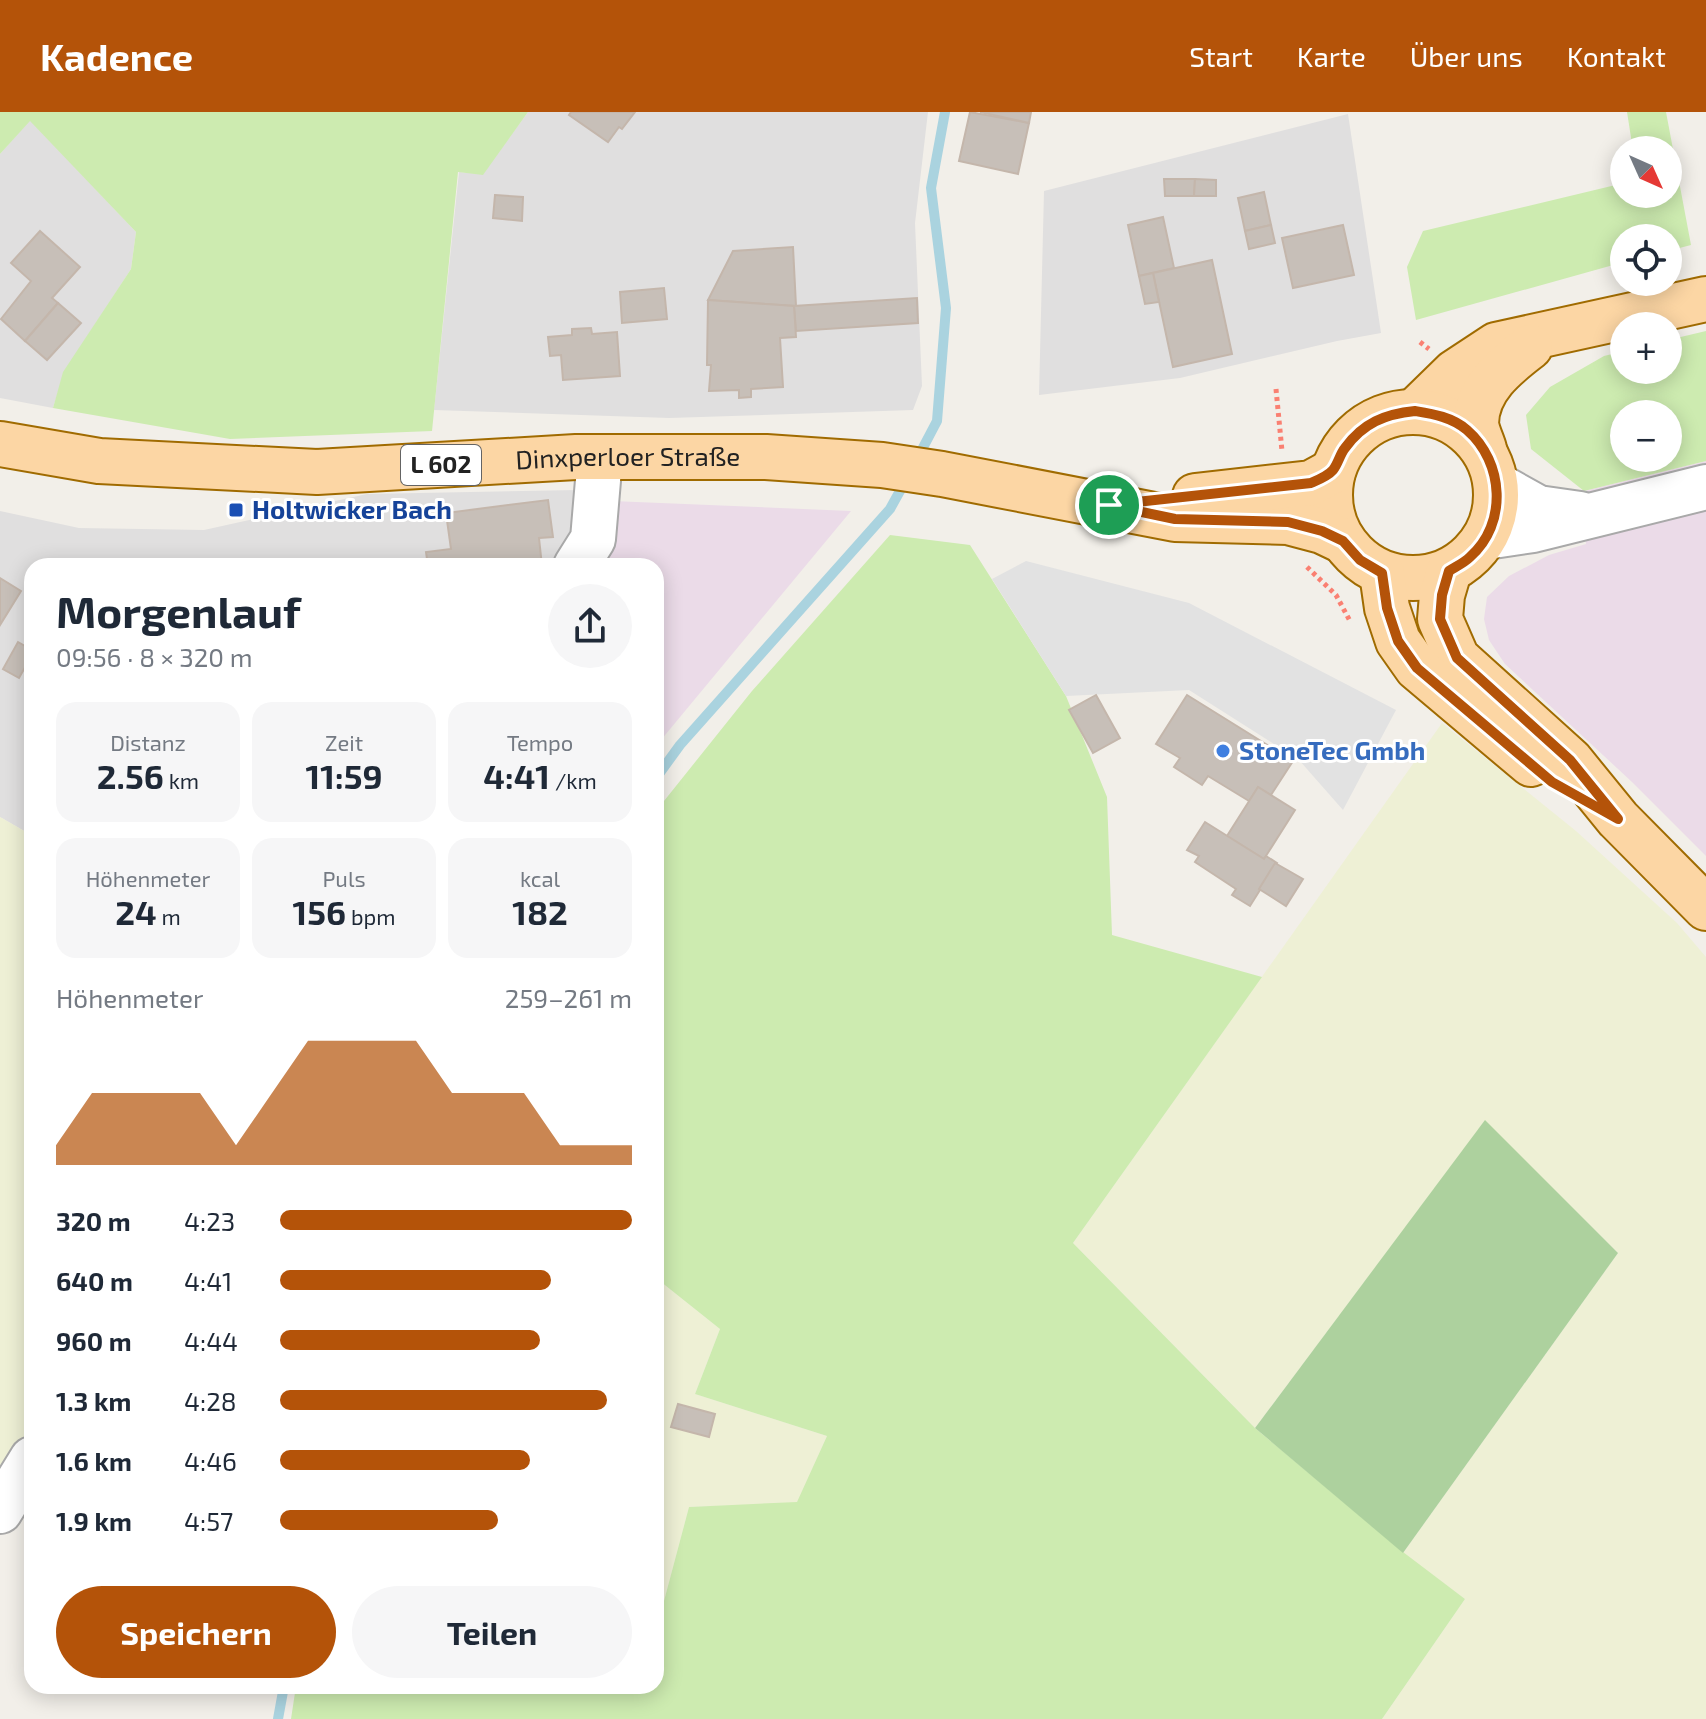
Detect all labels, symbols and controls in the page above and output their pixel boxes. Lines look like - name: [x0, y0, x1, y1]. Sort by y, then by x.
- text: Kadence: [40, 33, 193, 79]
- text: Start: [1189, 39, 1253, 73]
- text: Karte: [1297, 39, 1366, 73]
- text: Über uns: [1410, 39, 1523, 73]
- text: Kontakt: [1567, 39, 1666, 73]
- north arrow: [1610, 136, 1682, 208]
- map controls: [1610, 136, 1682, 472]
- button: locate: [1610, 224, 1682, 296]
- button: +: [1610, 312, 1682, 384]
- button: −: [1610, 400, 1682, 472]
- street label: Dinxperloer Straße: [515, 440, 740, 474]
- road number: L 602: [401, 445, 481, 485]
- pin: [1075, 471, 1143, 539]
- icon: arrive: [1087, 483, 1131, 527]
- place label: Holtwicker Bach: [252, 493, 452, 524]
- marker: Holtwicker Bach: [227, 501, 245, 519]
- text: Morgenlauf: [56, 584, 301, 637]
- button: share: [548, 584, 632, 668]
- text: 09:56 · 8 × 320 m: [56, 641, 253, 672]
- text: Distanz: [110, 729, 186, 755]
- text: Zeit: [325, 729, 363, 755]
- text: Tempo: [507, 729, 573, 755]
- place label: StoneTec Gmbh: [1239, 734, 1425, 765]
- marker: StoneTec Gmbh: [1214, 742, 1232, 760]
- text: 2.56: [97, 755, 164, 796]
- text: 11:59: [306, 755, 382, 796]
- text: 4:41: [483, 755, 550, 796]
- text: km: [164, 767, 199, 793]
- text: /km: [550, 767, 597, 793]
- text: Höhenmeter: [86, 865, 210, 891]
- text: Puls: [322, 865, 366, 891]
- text: kcal: [520, 865, 560, 891]
- text: 24: [115, 891, 157, 932]
- text: 156: [292, 891, 346, 932]
- text: 182: [512, 891, 568, 932]
- text: m: [157, 903, 181, 929]
- text: bpm: [346, 903, 396, 929]
- text: Höhenmeter: [56, 982, 203, 1013]
- text: 259–261 m: [505, 982, 632, 1013]
- text: 320 m: [56, 1205, 131, 1236]
- text: 4:23: [184, 1205, 235, 1236]
- text: 640 m: [56, 1265, 133, 1296]
- text: 4:41: [184, 1265, 232, 1296]
- text: 960 m: [56, 1325, 132, 1356]
- text: 4:44: [184, 1325, 238, 1356]
- text: 1.3 km: [56, 1385, 131, 1416]
- text: 4:28: [184, 1385, 237, 1416]
- text: 1.6 km: [56, 1445, 132, 1476]
- text: 4:46: [184, 1445, 237, 1476]
- text: 1.9 km: [56, 1505, 132, 1536]
- text: 4:57: [184, 1505, 233, 1536]
- button: Speichern: [56, 1586, 336, 1678]
- button: Teilen: [352, 1586, 632, 1678]

